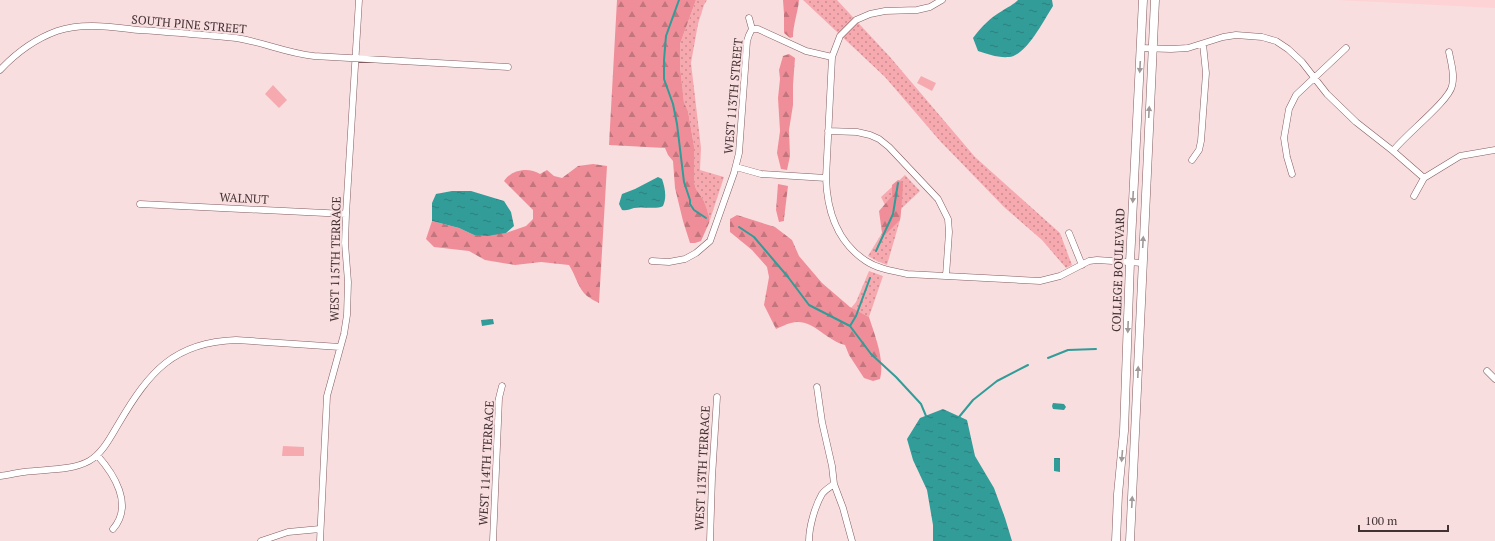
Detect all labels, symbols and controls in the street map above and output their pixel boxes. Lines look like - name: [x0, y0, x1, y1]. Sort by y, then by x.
- street label: SOUTH PINE STREET: [131, 11, 248, 37]
- street label: WEST 113TH STREET: [720, 37, 746, 155]
- one-way arrow: [1136, 61, 1143, 73]
- one-way arrow: [1146, 106, 1153, 118]
- street label: WALNUT: [219, 189, 270, 207]
- one-way arrow: [1130, 191, 1137, 203]
- street label: WEST 115TH TERRACE: [326, 196, 344, 322]
- street label: COLLEGE BOULEVARD: [1108, 208, 1128, 332]
- one-way arrow: [1140, 236, 1147, 248]
- one-way arrow: [1125, 321, 1131, 334]
- one-way arrow: [1134, 366, 1141, 378]
- street label: WEST 114TH TERRACE: [475, 400, 497, 526]
- street label: WEST 113TH TERRACE: [691, 405, 713, 531]
- one-way arrow: [1119, 450, 1125, 462]
- one-way arrow: [1129, 495, 1135, 508]
- scale bar: [1359, 507, 1448, 533]
- text: 100 m: [1365, 513, 1398, 528]

